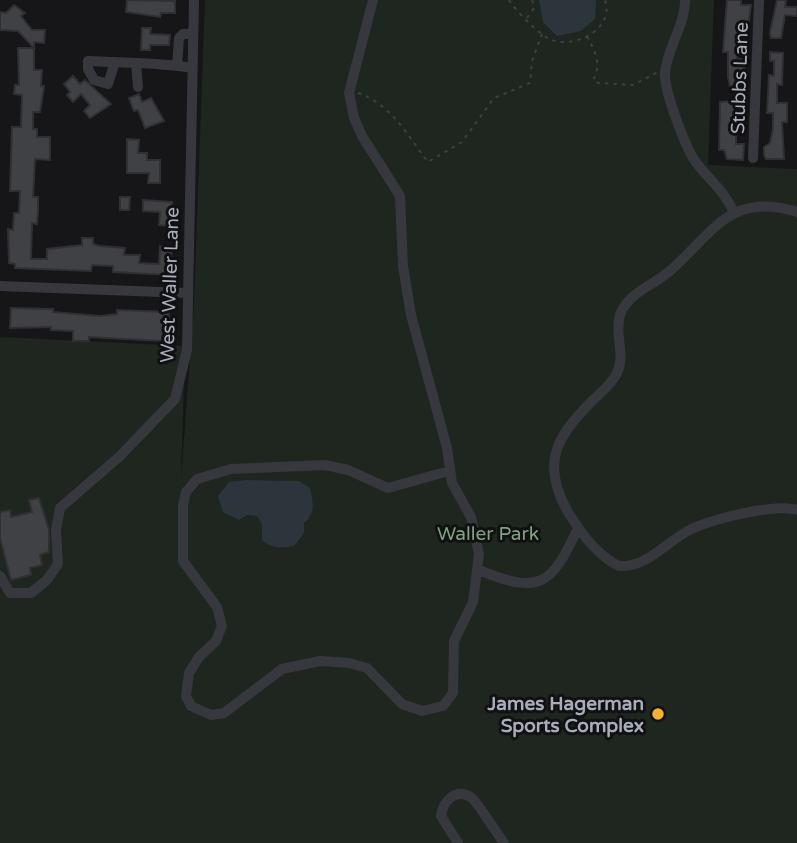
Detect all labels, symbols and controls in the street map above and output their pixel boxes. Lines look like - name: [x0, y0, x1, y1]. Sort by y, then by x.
- street label: Stubbs Lane: [727, 22, 753, 134]
- street label: West Waller Lane: [156, 207, 184, 363]
- park label: Waller Park: [437, 523, 539, 545]
- place label: James Hagerman Sports Complex: [486, 693, 644, 738]
- marker: James Hagerman Sports Complex: [650, 706, 666, 722]

